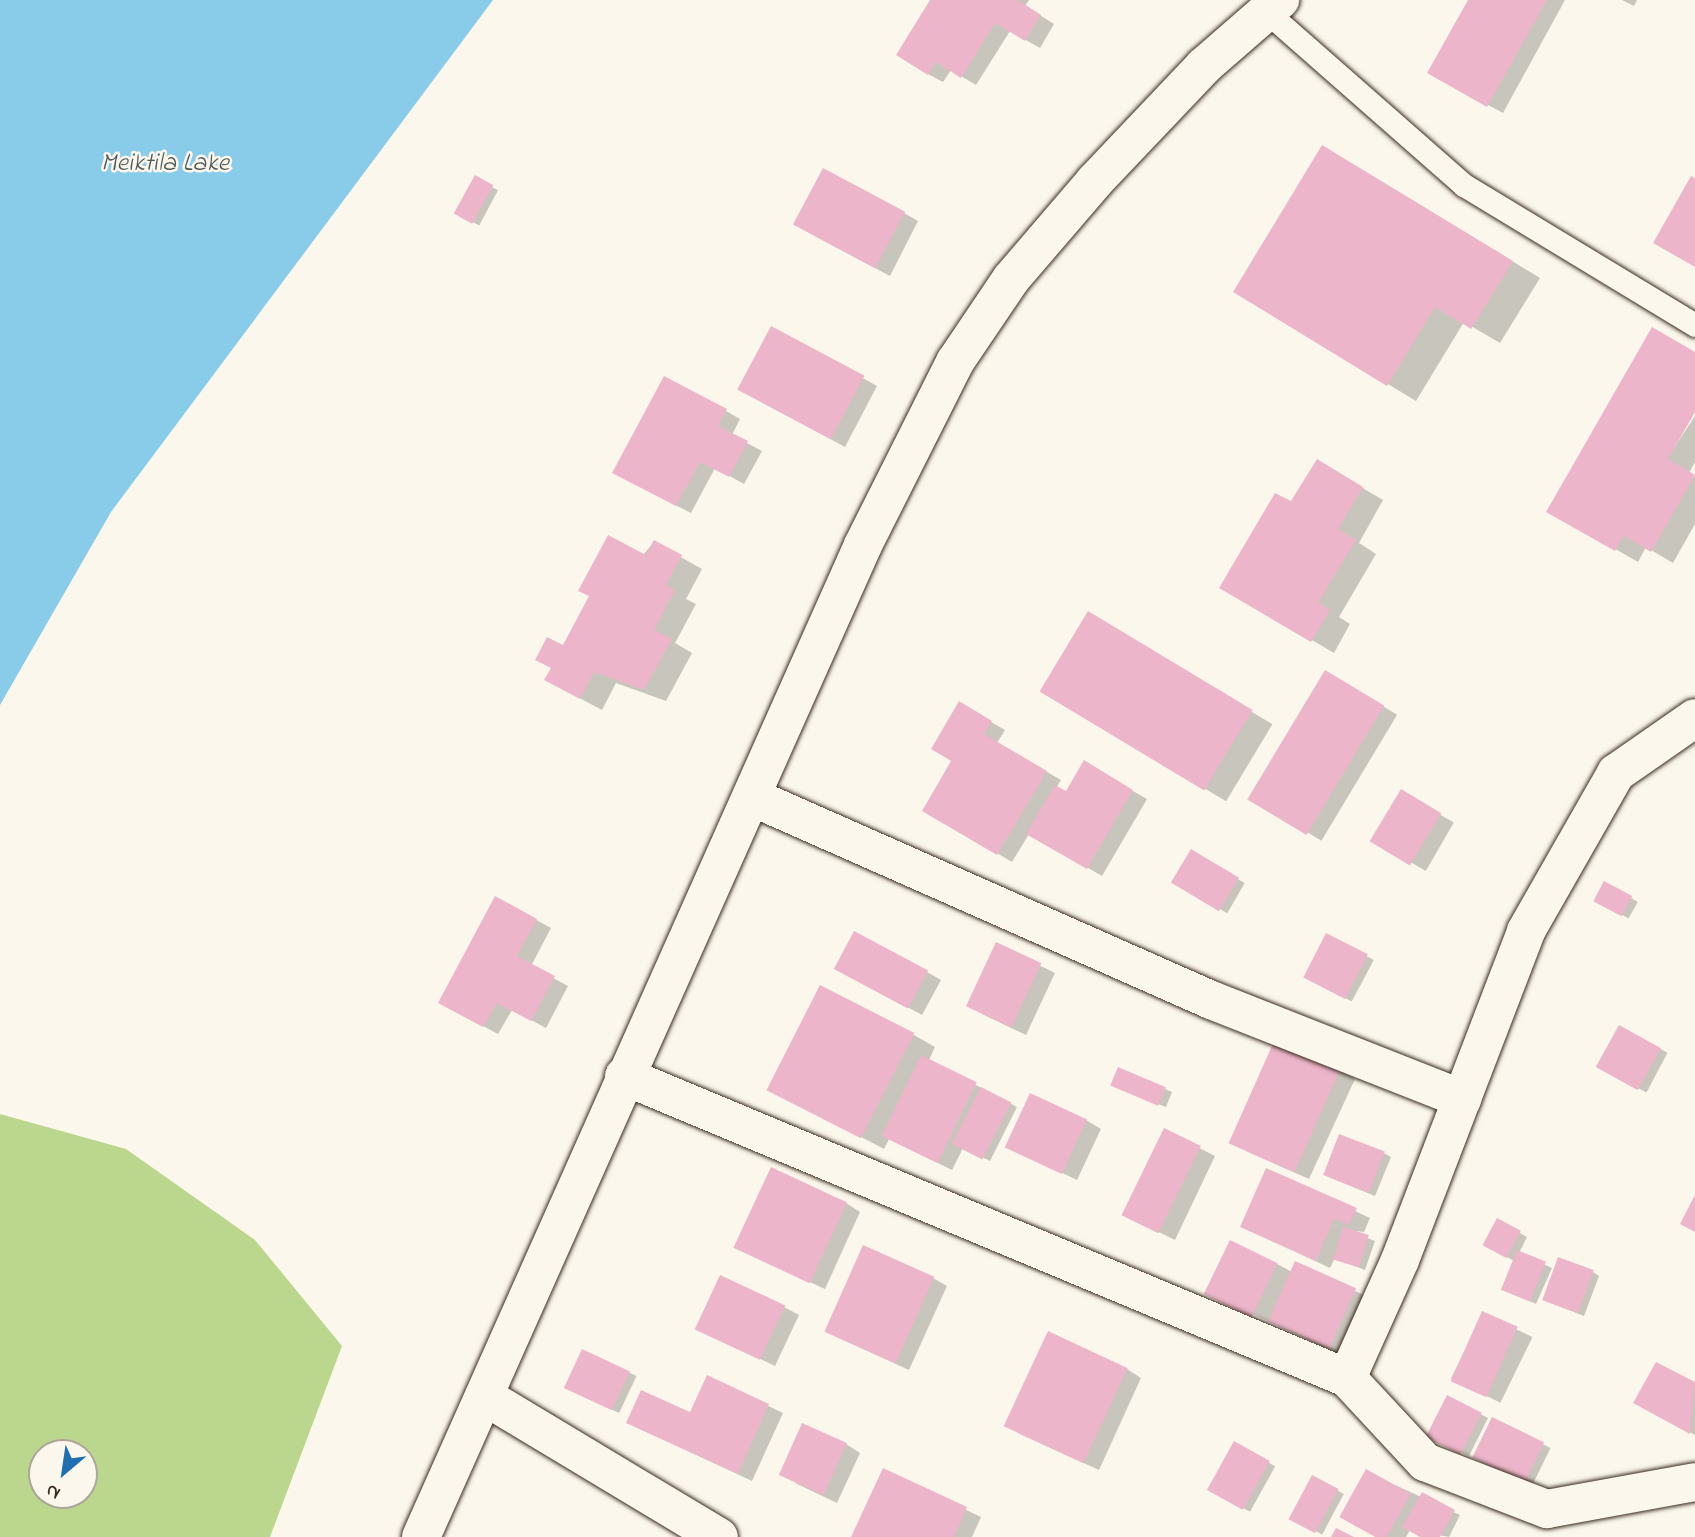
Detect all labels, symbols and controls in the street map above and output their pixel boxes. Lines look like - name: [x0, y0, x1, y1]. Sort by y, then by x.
- water label: Meiktila Lake: [101, 149, 229, 181]
- north arrow: [28, 1439, 98, 1509]
- text: N: [41, 1476, 66, 1506]

